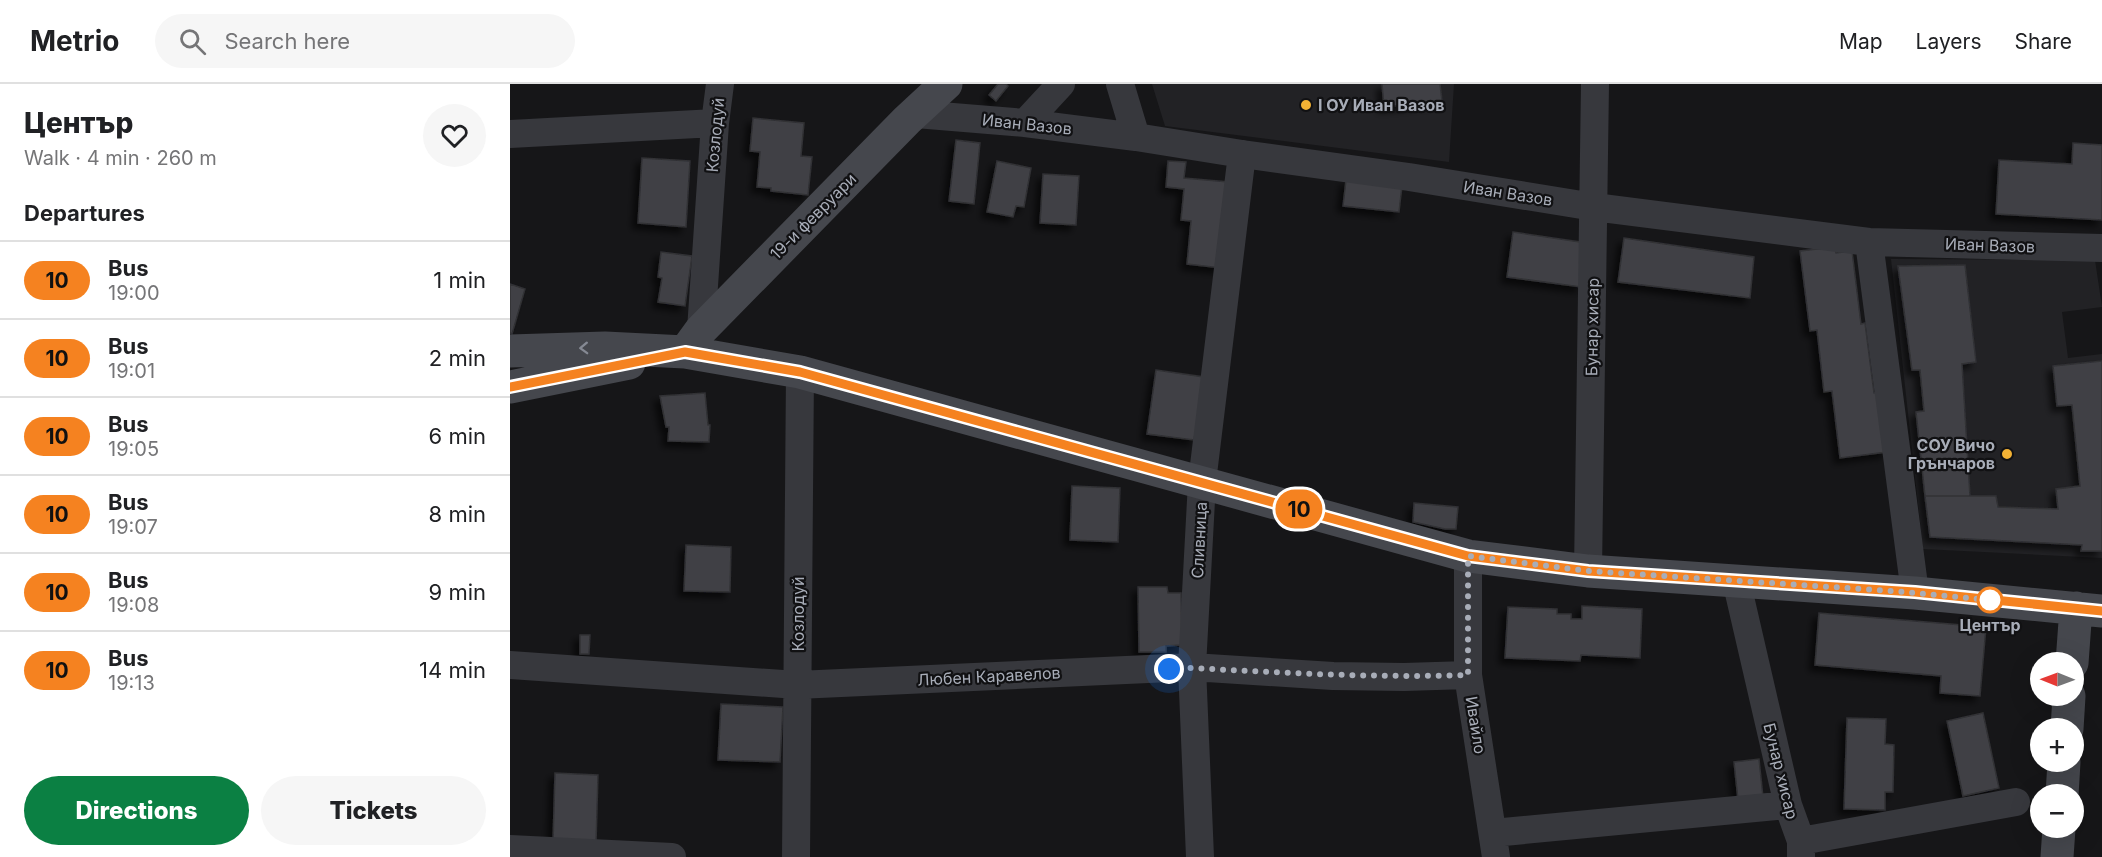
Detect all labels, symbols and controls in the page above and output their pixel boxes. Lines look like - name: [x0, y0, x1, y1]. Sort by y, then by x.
- search box: [155, 14, 575, 68]
- text: Metrio: [30, 24, 119, 58]
- icon: search: [176, 25, 209, 58]
- text: Search here: [224, 28, 350, 54]
- text: Map: [1839, 29, 1883, 54]
- text: Layers: [1916, 29, 1982, 54]
- text: Share: [2015, 29, 2072, 54]
- place label: I ОУ Иван Вазов: [1318, 95, 1445, 115]
- street label: Козлодуй: [702, 97, 728, 173]
- marker: I ОУ Иван Вазов: [1299, 98, 1313, 112]
- button: heart: [423, 104, 486, 167]
- text: Център: [24, 106, 133, 140]
- street label: Иван Вазов: [981, 109, 1073, 139]
- text: Walk · 4 min · 260 m: [24, 146, 217, 170]
- street label: 19-и февруари: [766, 169, 860, 263]
- street label: Иван Вазов: [1462, 176, 1554, 210]
- text: Departures: [24, 200, 145, 226]
- street label: Иван Вазов: [1945, 233, 2035, 257]
- text: Bus: [108, 255, 149, 281]
- text: 1 min: [433, 267, 486, 293]
- text: 10: [45, 268, 69, 293]
- street label: Бунар хисар: [1581, 278, 1603, 376]
- text: 19:00: [108, 281, 160, 305]
- text: Bus: [108, 333, 149, 359]
- one-way arrow: [580, 342, 589, 355]
- text: 2 min: [429, 345, 486, 371]
- text: 10: [45, 346, 69, 371]
- text: 19:01: [108, 359, 155, 383]
- text: Bus: [108, 411, 149, 437]
- text: 6 min: [429, 423, 486, 449]
- text: 10: [45, 424, 69, 449]
- place label: СОУ Вичо Грънчаров: [1908, 435, 1995, 473]
- text: 19:05: [108, 437, 159, 461]
- marker: СОУ Вичо Грънчаров: [2000, 447, 2014, 461]
- text: Bus: [108, 489, 149, 515]
- line badge: 10: [1272, 490, 1326, 528]
- text: 10: [1287, 497, 1311, 522]
- text: 8 min: [429, 501, 486, 527]
- street label: Сливница: [1187, 501, 1211, 579]
- text: 10: [45, 502, 69, 527]
- text: 19:07: [108, 515, 158, 539]
- text: Bus: [108, 567, 149, 593]
- street label: Козлодуй: [788, 577, 808, 651]
- text: 9 min: [429, 579, 486, 605]
- text: 10: [45, 580, 69, 605]
- marker: Център: [1977, 587, 2003, 613]
- text: 19:08: [108, 593, 159, 617]
- place label: Център: [1959, 615, 2021, 635]
- text: Bus: [108, 645, 149, 671]
- north arrow: [2030, 652, 2084, 706]
- map controls: [2030, 652, 2084, 838]
- your location: [1154, 654, 1184, 684]
- text: 14 min: [419, 657, 486, 683]
- text: 10: [45, 658, 69, 683]
- street label: Любен Каравелов: [917, 662, 1061, 690]
- text: 19:13: [108, 671, 155, 695]
- street label: Ивайло: [1462, 695, 1490, 755]
- button: +: [2030, 718, 2084, 772]
- street label: Бунар хисар: [1759, 721, 1803, 821]
- button: Directions: [24, 776, 249, 845]
- button: Tickets: [261, 776, 486, 845]
- button: −: [2030, 784, 2084, 838]

